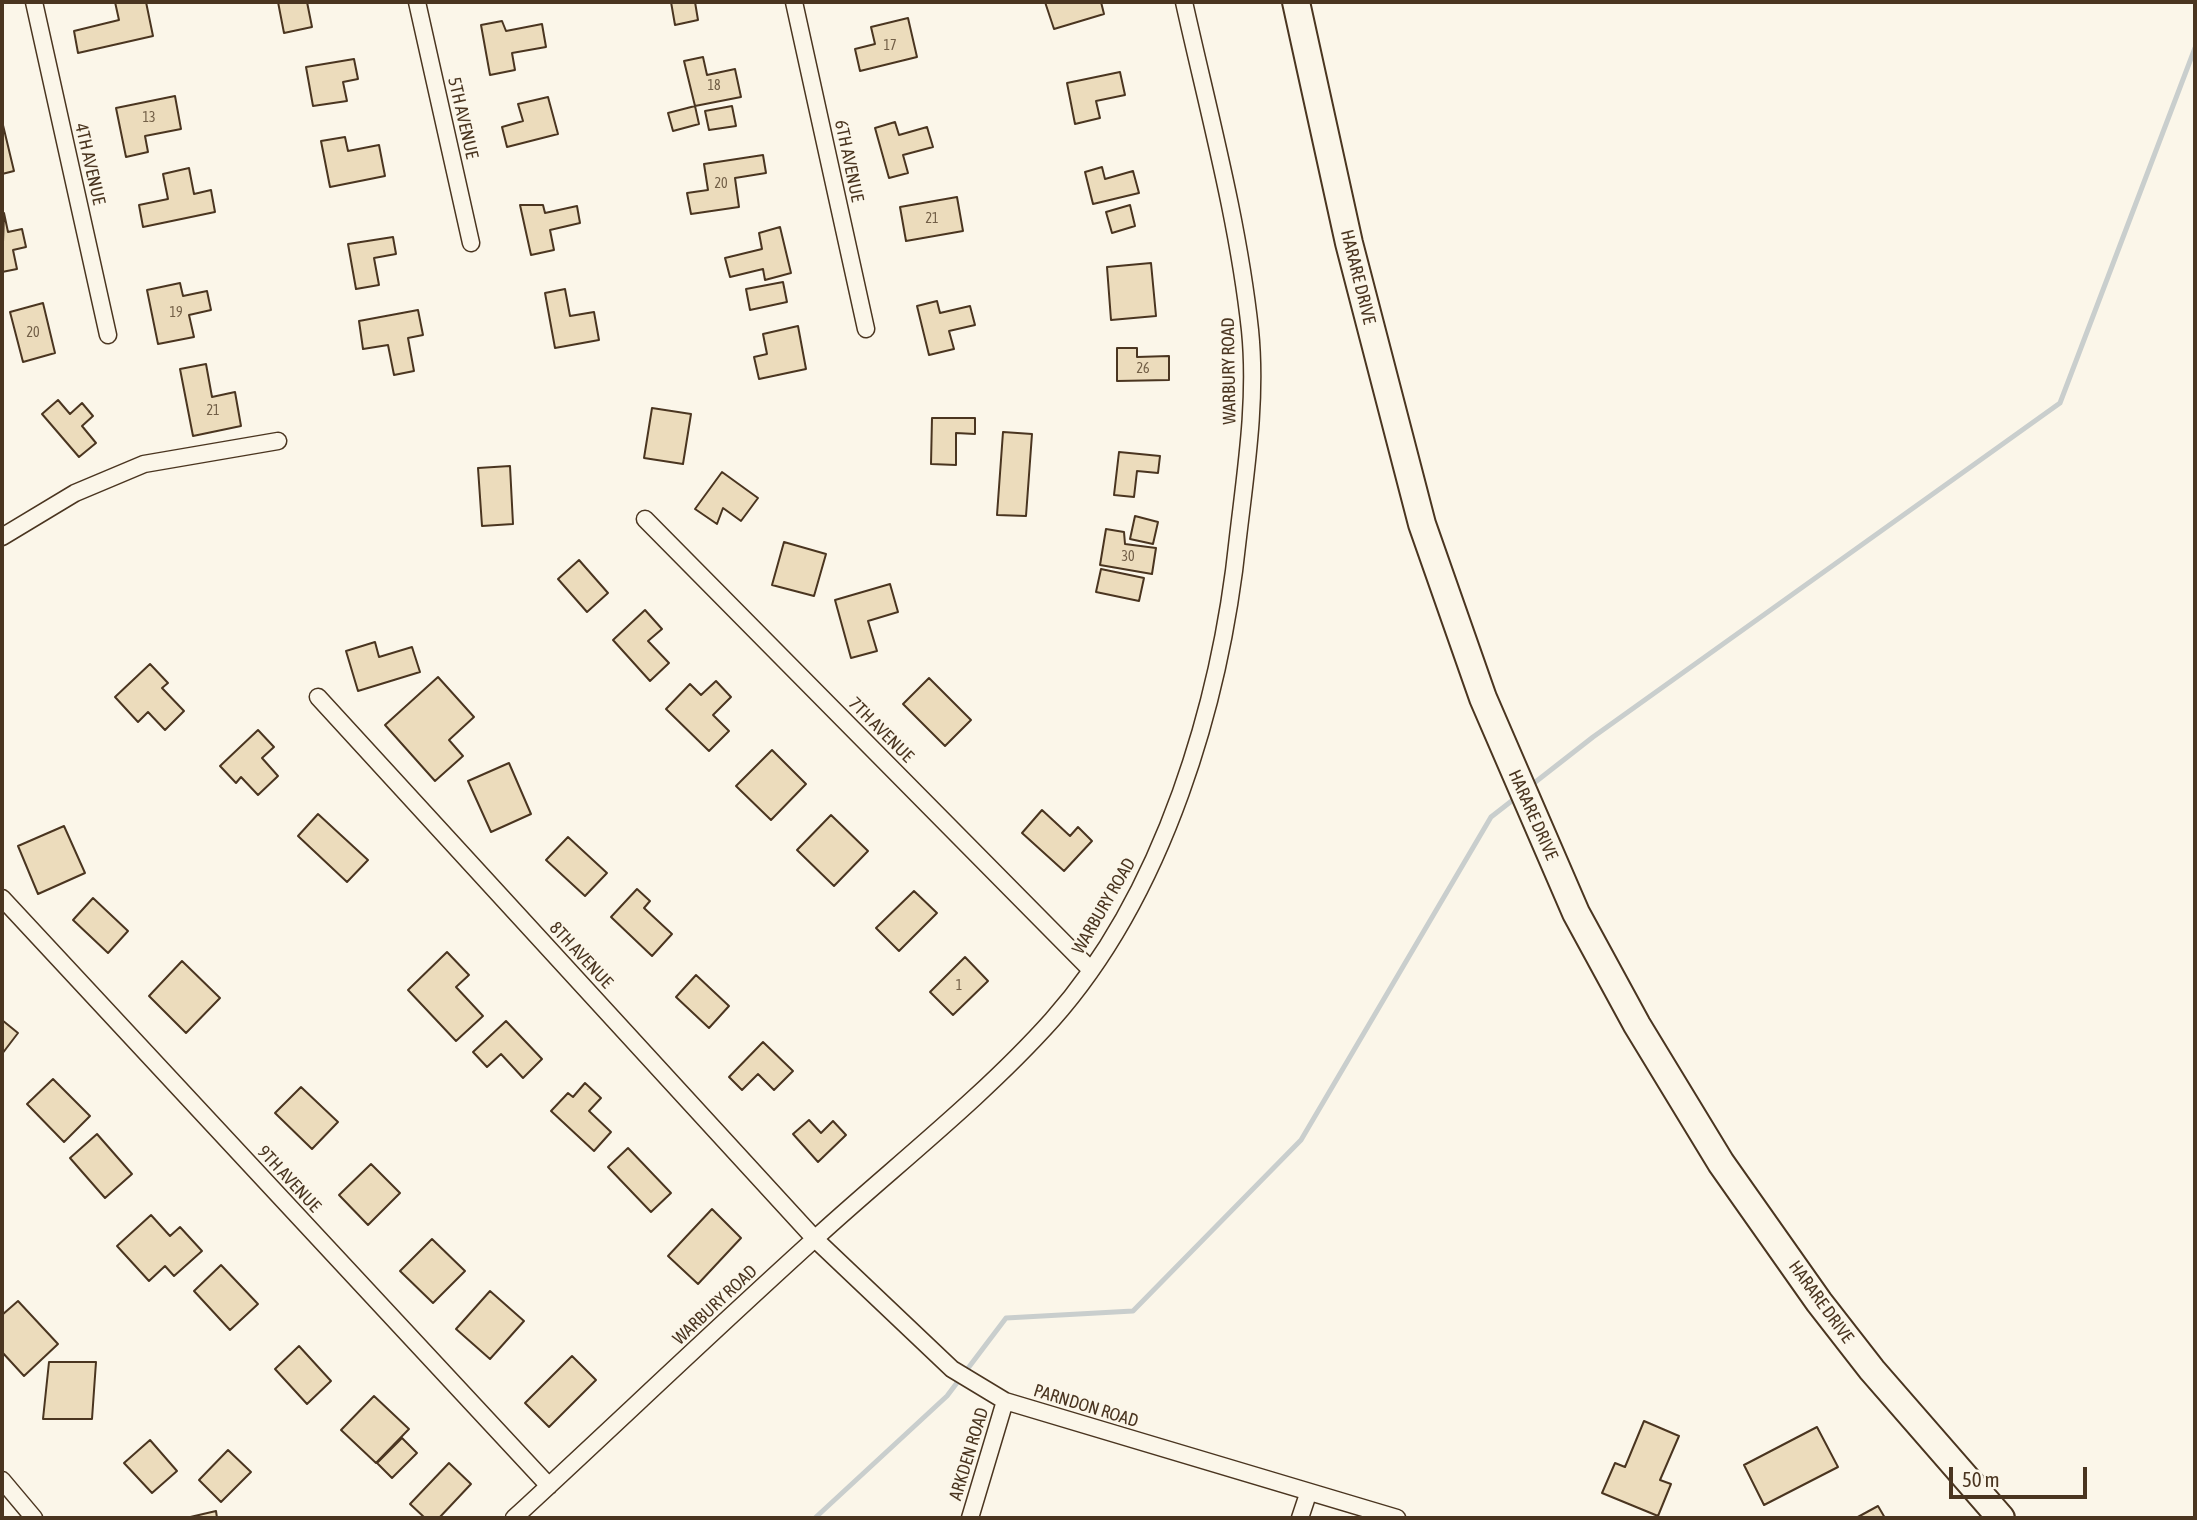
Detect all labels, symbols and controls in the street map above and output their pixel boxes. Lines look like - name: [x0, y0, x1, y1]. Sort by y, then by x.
- house number: 17: [883, 38, 897, 54]
- street label: 5TH AVENUE: [443, 75, 483, 161]
- house number: 18: [707, 78, 721, 94]
- house number: 13: [142, 110, 156, 126]
- street label: 6TH AVENUE: [830, 118, 868, 204]
- street label: 4TH AVENUE: [70, 121, 110, 207]
- house number: 20: [714, 176, 728, 192]
- house number: 21: [925, 211, 939, 227]
- street label: HARARE DRIVE: [1336, 228, 1380, 326]
- house number: 19: [169, 305, 183, 321]
- street label: WARBURY ROAD: [1217, 317, 1241, 425]
- house number: 20: [26, 325, 40, 341]
- house number: 26: [1136, 361, 1150, 377]
- house number: 21: [206, 403, 220, 419]
- house number: 30: [1121, 549, 1135, 565]
- street label: 7TH AVENUE: [844, 693, 918, 767]
- street label: HARARE DRIVE: [1504, 767, 1562, 863]
- street label: WARBURY ROAD: [1068, 854, 1140, 958]
- street label: 8TH AVENUE: [545, 917, 617, 993]
- house number: 1: [956, 978, 962, 994]
- street label: 9TH AVENUE: [253, 1141, 325, 1217]
- street label: HARARE DRIVE: [1784, 1257, 1858, 1347]
- street label: WARBURY ROAD: [668, 1261, 762, 1349]
- street label: PARNDON ROAD: [1031, 1380, 1141, 1432]
- street label: ARKDEN ROAD: [945, 1405, 993, 1503]
- scale bar: [1952, 1454, 2090, 1498]
- text: 50 m: [1962, 1467, 2000, 1491]

